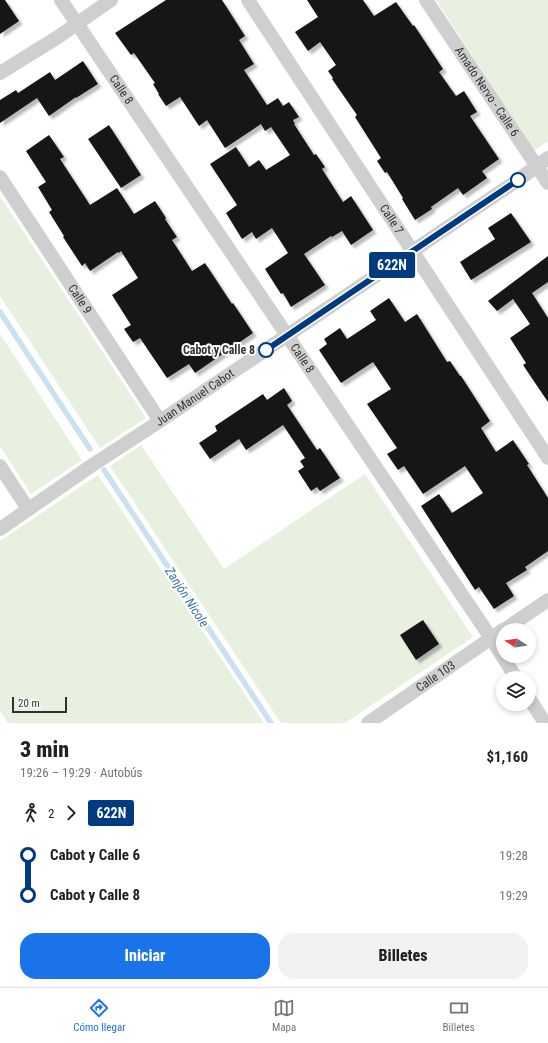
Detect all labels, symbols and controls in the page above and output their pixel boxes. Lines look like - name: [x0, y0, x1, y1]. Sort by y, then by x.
- street label: Amado Nervo - Calle 6: [452, 44, 522, 139]
- street label: Calle 8: [106, 72, 136, 107]
- unlabelled marker: [510, 172, 526, 188]
- street label: Calle 7: [377, 202, 406, 237]
- line badge: 622N: [364, 252, 420, 278]
- text: 622N: [377, 257, 407, 273]
- street label: Calle 9: [65, 282, 95, 317]
- street label: Calle 8: [288, 341, 317, 376]
- marker: Cabot y Calle 8: [258, 342, 274, 358]
- place label: Cabot y Calle 8: [183, 343, 255, 357]
- street label: Juan Manuel Cabot: [153, 366, 237, 429]
- water label: Zanjón Nicole: [161, 563, 212, 630]
- north arrow: [496, 623, 536, 663]
- map controls: [496, 623, 536, 711]
- street label: Calle 103: [413, 658, 458, 695]
- button: layers: [496, 671, 536, 711]
- scale bar: [12, 695, 67, 714]
- text: 20 m: [18, 697, 40, 710]
- text: 3 min: [20, 737, 69, 762]
- text: $1,160: [486, 748, 528, 766]
- text: 19:26 – 19:29 · Autobús: [20, 765, 143, 780]
- icon: walk: [20, 802, 42, 824]
- icon: forward: [60, 802, 82, 824]
- text: 622N: [96, 805, 126, 821]
- text: 2: [48, 806, 54, 821]
- text: Cabot y Calle 6: [50, 846, 140, 864]
- text: 19:28: [499, 848, 528, 863]
- text: Cabot y Calle 8: [50, 886, 140, 904]
- text: 19:29: [499, 888, 528, 903]
- button: Iniciar: [20, 933, 270, 979]
- button: Billetes: [278, 933, 528, 979]
- tab: Cómo llegar: [73, 997, 126, 1034]
- tab: Mapa: [272, 997, 296, 1034]
- tab: Billetes: [443, 997, 475, 1034]

